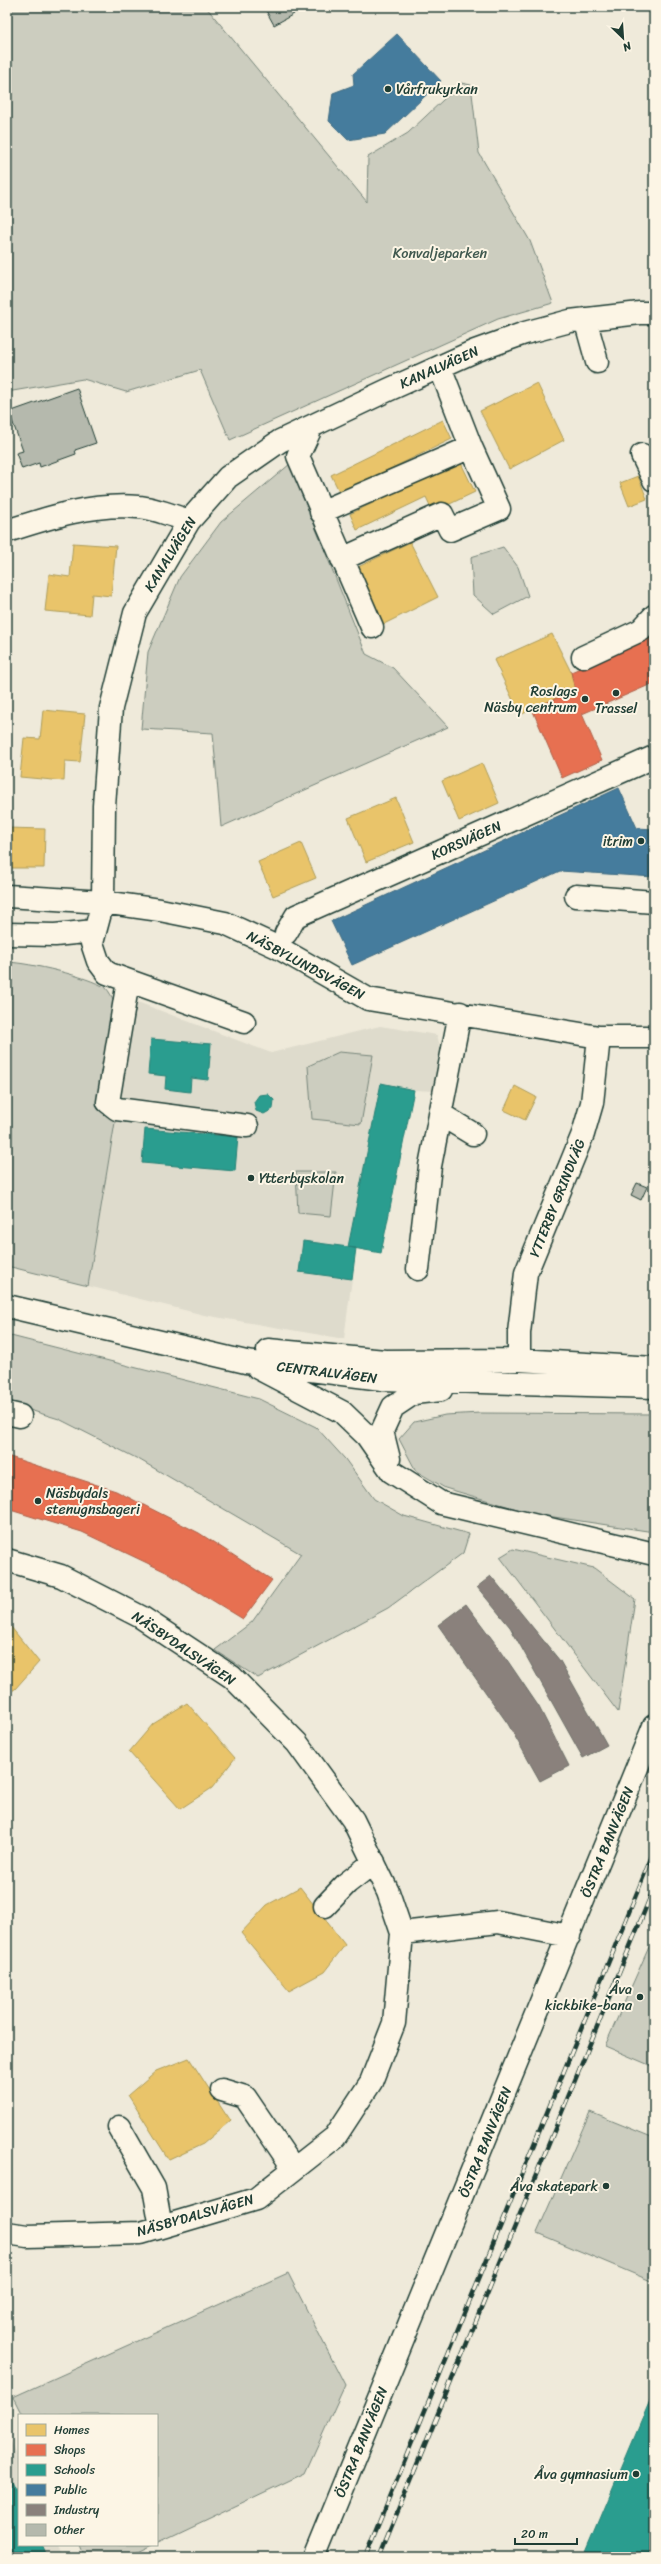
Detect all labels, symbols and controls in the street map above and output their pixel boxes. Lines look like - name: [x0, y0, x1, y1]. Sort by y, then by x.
- north arrow: [603, 18, 643, 58]
- text: N: [619, 36, 635, 57]
- place label: Vårfrukyrkan: [396, 77, 478, 102]
- marker: Vårfrukyrkan: [383, 84, 393, 94]
- park label: Konvaljeparken: [393, 241, 488, 266]
- street label: KANALVÄGEN: [395, 339, 483, 396]
- street label: KANALVÄGEN: [137, 512, 204, 597]
- place label: Roslags Näsby centrum: [484, 679, 578, 720]
- marker: Trassel: [611, 688, 621, 698]
- marker: Roslags Näsby centrum: [580, 694, 590, 704]
- place label: Trassel: [595, 696, 638, 721]
- street label: KORSVÄGEN: [427, 814, 506, 867]
- place label: itrim: [603, 829, 633, 854]
- marker: itrim: [636, 836, 646, 846]
- street label: NÄSBYLUNDSVÄGEN: [242, 924, 370, 1007]
- street label: YTTERBY GRINDVÄG: [522, 1135, 593, 1261]
- place label: Ytterbyskolan: [259, 1166, 344, 1191]
- marker: Ytterbyskolan: [246, 1173, 256, 1183]
- street label: CENTRALVÄGEN: [275, 1354, 379, 1391]
- place label: Näsbydals stenugnsbageri: [45, 1481, 141, 1522]
- marker: Näsbydals stenugnsbageri: [33, 1496, 43, 1506]
- street label: NÄSBYDALSVÄGEN: [127, 1604, 241, 1693]
- street label: ÖSTRA BANVÄGEN: [574, 1783, 641, 1902]
- place label: Åva kickbike-bana: [545, 1977, 633, 2018]
- marker: Åva kickbike-bana: [635, 1992, 645, 2002]
- street label: ÖSTRA BANVÄGEN: [452, 2083, 519, 2202]
- place label: Åva skatepark: [509, 2174, 599, 2199]
- marker: Åva skatepark: [601, 2181, 611, 2191]
- street label: NÄSBYDALSVÄGEN: [134, 2187, 257, 2244]
- street label: ÖSTRA BANVÄGEN: [328, 2383, 395, 2502]
- legend: [18, 2414, 158, 2546]
- text: Homes: [54, 2419, 90, 2441]
- text: Shops: [54, 2439, 85, 2461]
- text: Schools: [54, 2459, 95, 2481]
- place label: Åva gymnasium: [533, 2462, 628, 2487]
- marker: Åva gymnasium: [631, 2469, 641, 2479]
- text: Public: [54, 2479, 87, 2501]
- text: Industry: [53, 2499, 100, 2521]
- text: Other: [54, 2519, 85, 2541]
- scale bar: [515, 2520, 577, 2546]
- text: 20 m: [521, 2523, 548, 2545]

